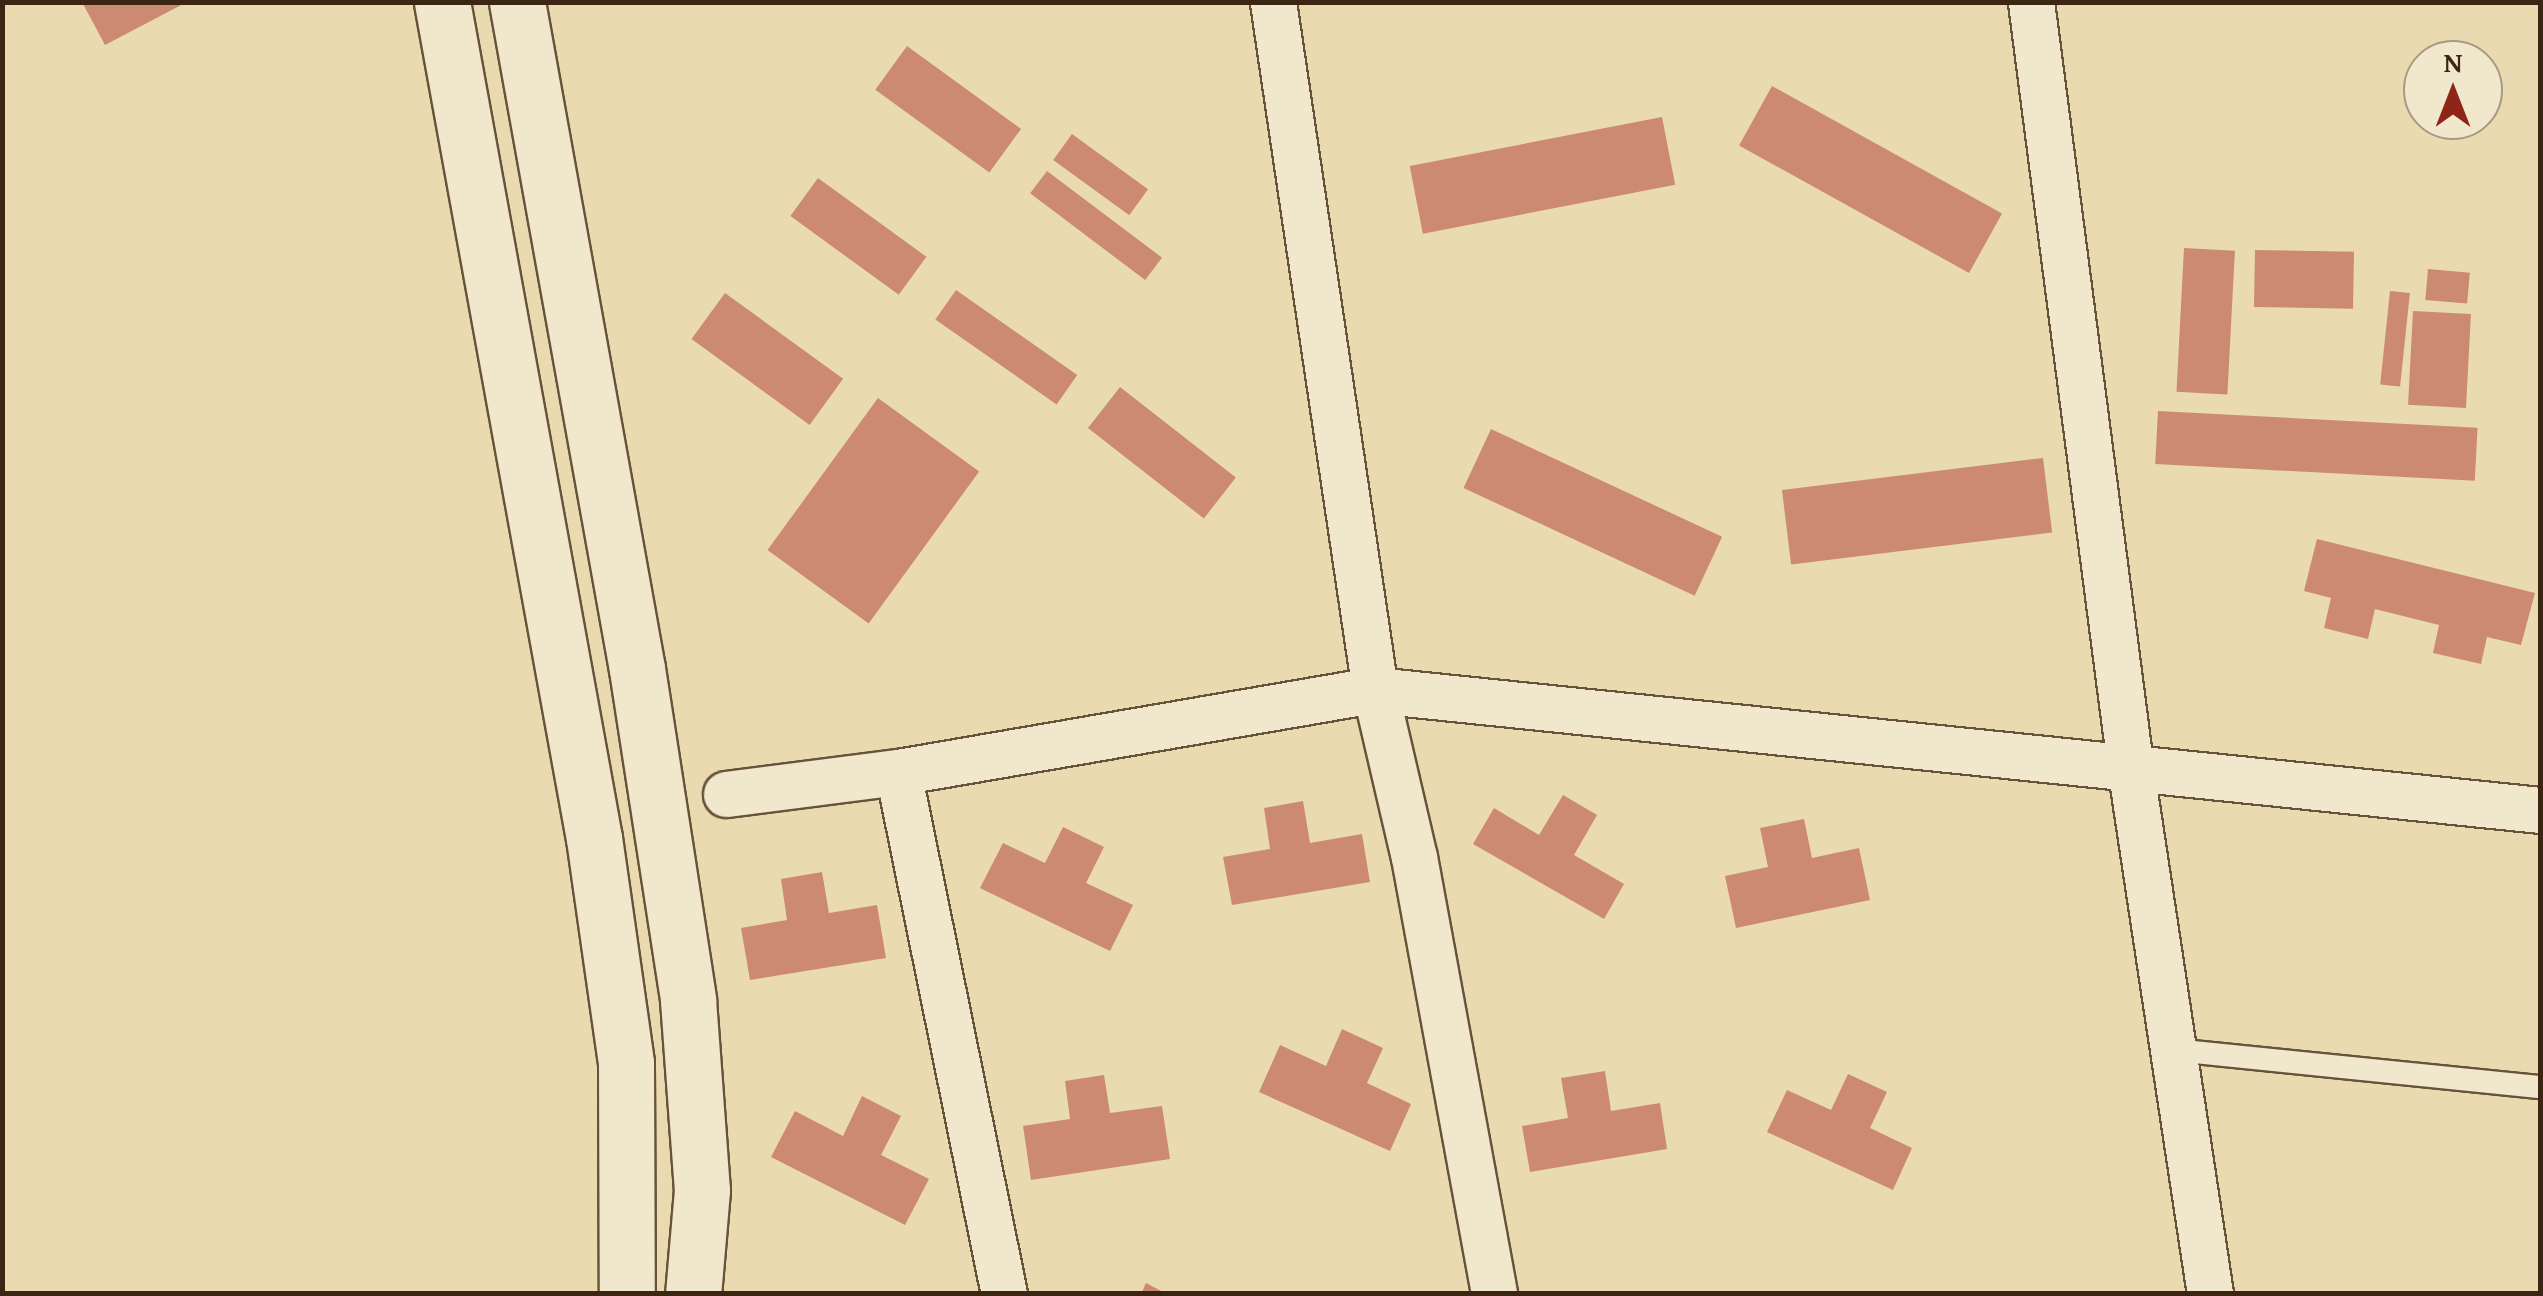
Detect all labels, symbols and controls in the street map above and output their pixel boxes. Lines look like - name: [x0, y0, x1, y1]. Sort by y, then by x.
- north arrow: [2403, 40, 2503, 140]
- text: N: [2444, 41, 2462, 82]

